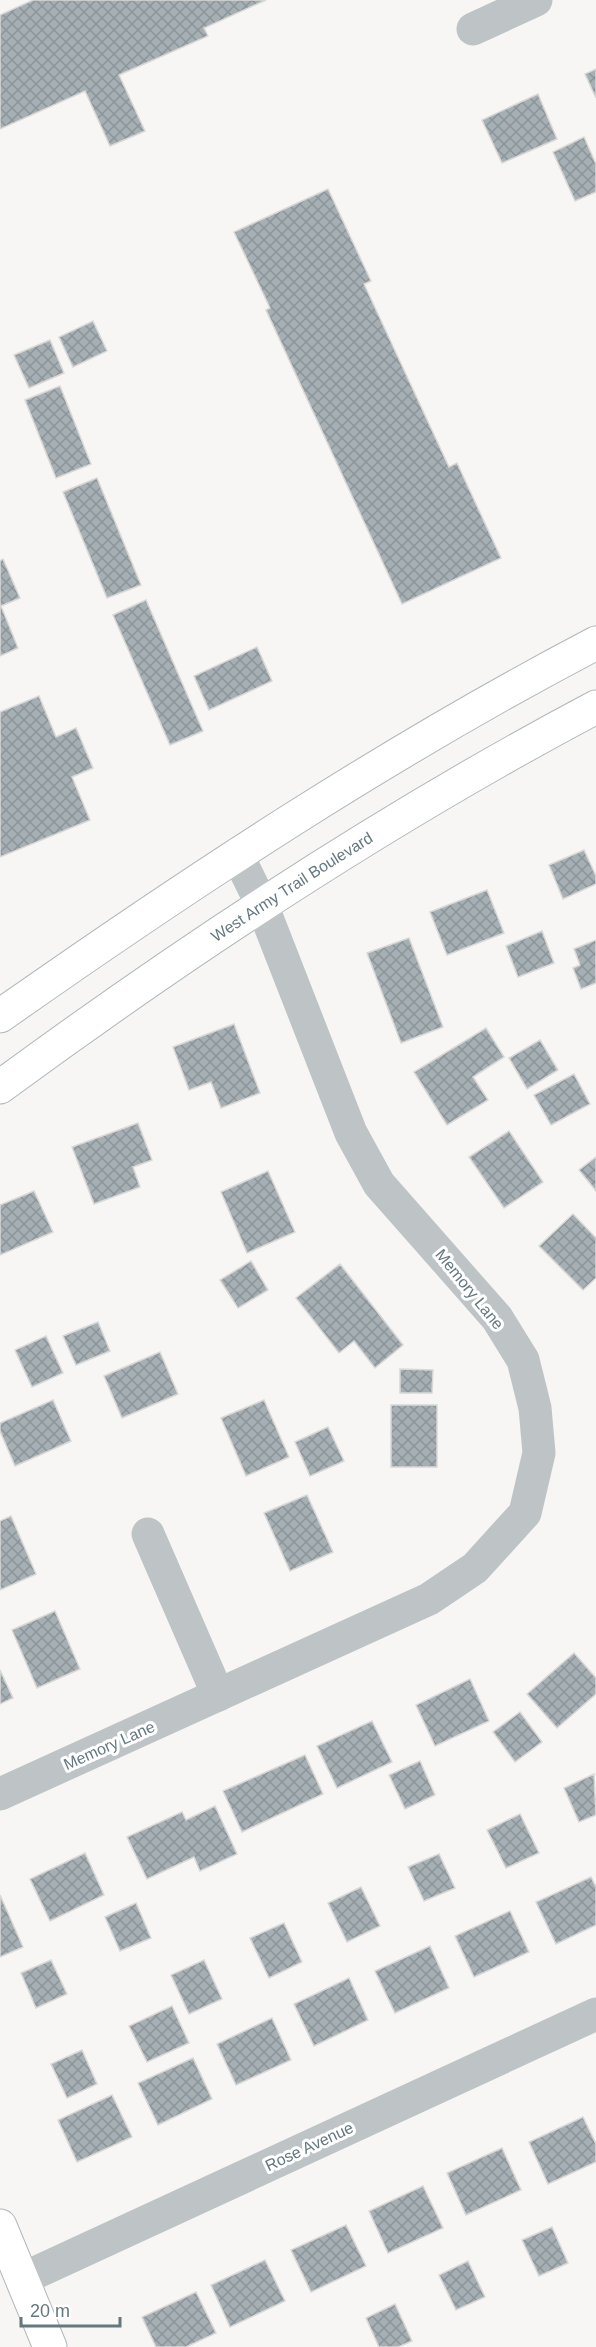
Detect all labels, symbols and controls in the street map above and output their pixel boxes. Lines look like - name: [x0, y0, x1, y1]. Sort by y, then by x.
- street label: West Army Trail Boulevard: [208, 829, 376, 945]
- street label: Memory Lane: [432, 1246, 507, 1333]
- street label: Memory Lane: [61, 1718, 157, 1773]
- street label: Rose Avenue: [263, 2119, 356, 2174]
- scale bar: [21, 2290, 120, 2328]
- text: 20 m: [30, 2301, 70, 2321]

